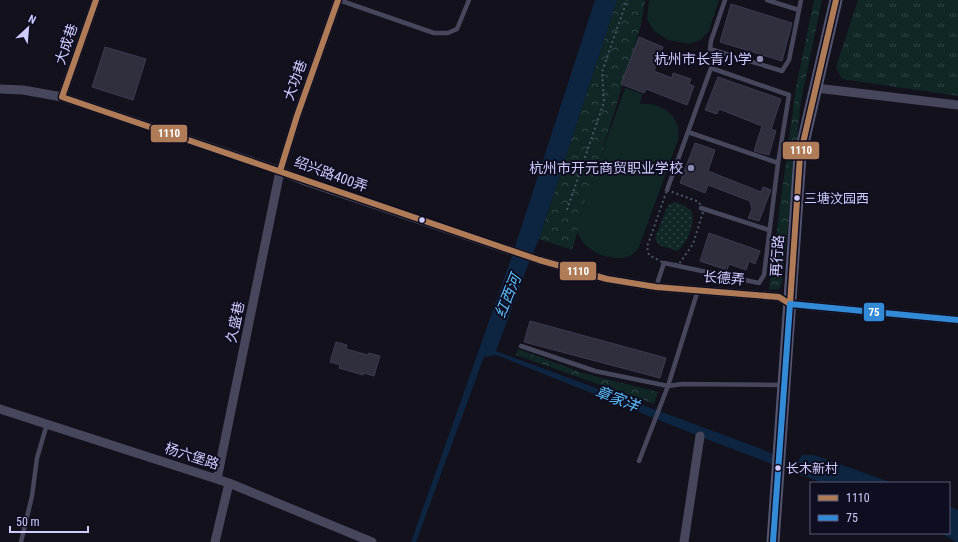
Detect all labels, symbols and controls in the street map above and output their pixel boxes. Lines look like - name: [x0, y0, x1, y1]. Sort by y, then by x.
- north arrow: [8, 8, 48, 48]
- text: N: [26, 12, 38, 27]
- street label: 大成巷: [52, 22, 80, 66]
- place label: 杭州市长青小学: [654, 51, 752, 67]
- marker: 杭州市长青小学: [755, 54, 765, 64]
- street label: 大功巷: [280, 58, 310, 102]
- line badge: 1110: [150, 124, 188, 143]
- text: 1110: [158, 127, 181, 140]
- line badge: 1110: [782, 141, 820, 160]
- text: 1110: [790, 144, 813, 157]
- street label: 绍兴路400弄: [292, 153, 370, 195]
- place label: 杭州市开元商贸职业学校: [529, 160, 683, 176]
- marker: 杭州市开元商贸职业学校: [686, 163, 696, 173]
- place label: 三塘汶园西: [804, 191, 869, 206]
- marker: 三塘汶园西: [792, 193, 802, 203]
- unlabelled marker: [417, 215, 427, 225]
- street label: 再行路: [768, 234, 786, 278]
- line badge: 1110: [559, 261, 597, 281]
- text: 1110: [567, 265, 590, 278]
- street label: 长德弄: [702, 268, 746, 288]
- water label: 红西河: [491, 269, 526, 320]
- street label: 久盛巷: [223, 300, 247, 344]
- line badge: 75: [863, 302, 885, 322]
- text: 75: [868, 306, 880, 319]
- water label: 章家洋: [593, 383, 643, 416]
- street label: 杨六堡路: [163, 440, 221, 472]
- place label: 长木新村: [786, 461, 838, 476]
- marker: 长木新村: [773, 463, 783, 473]
- legend: [810, 482, 950, 534]
- text: 1110: [846, 491, 870, 505]
- scale bar: [10, 508, 88, 534]
- text: 75: [846, 511, 858, 525]
- text: 50 m: [16, 515, 40, 529]

